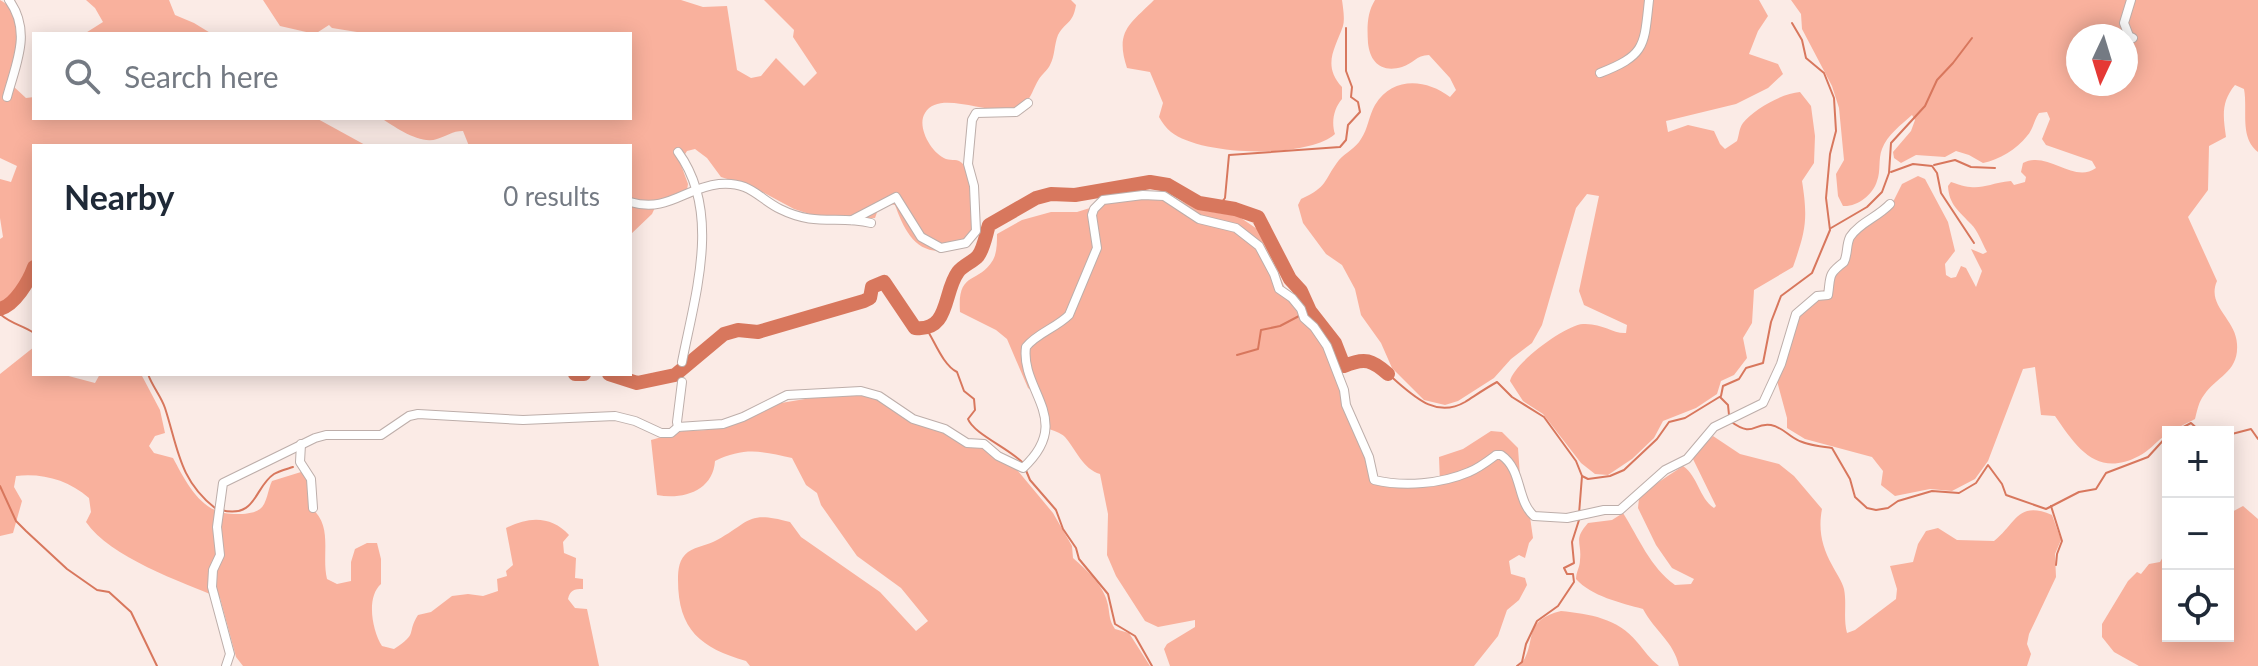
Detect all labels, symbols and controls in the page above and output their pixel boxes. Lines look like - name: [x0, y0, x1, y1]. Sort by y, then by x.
- north arrow: [2066, 24, 2138, 96]
- search box: [32, 32, 632, 120]
- icon: search: [60, 54, 104, 98]
- text: Search here: [124, 58, 279, 94]
- text: Nearby: [64, 176, 175, 217]
- text: 0 results: [503, 180, 600, 212]
- map controls: [2162, 426, 2234, 642]
- button: +: [2162, 426, 2234, 498]
- button: −: [2162, 498, 2234, 570]
- button: locate: [2162, 570, 2234, 642]

